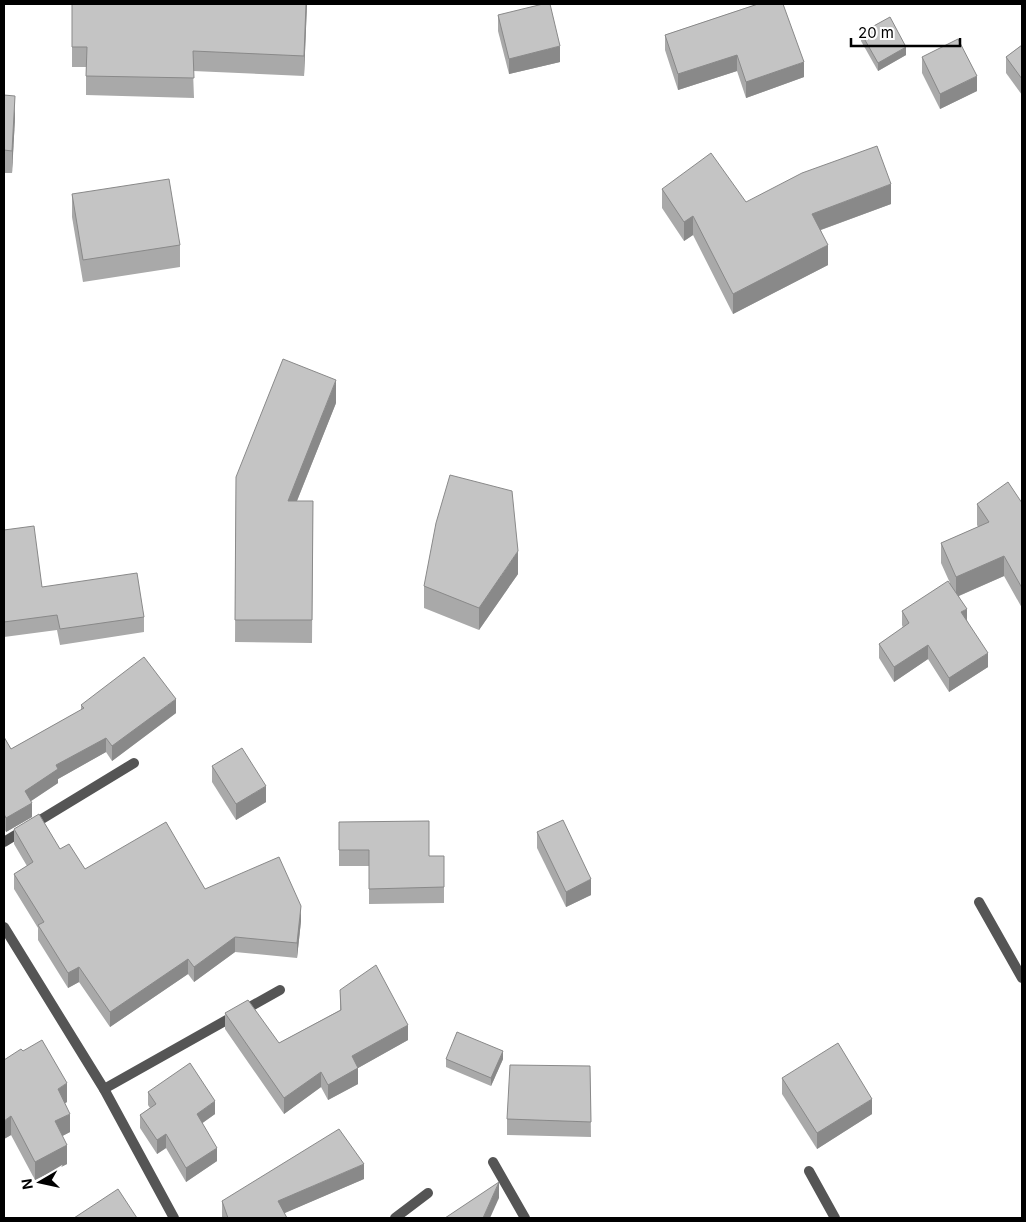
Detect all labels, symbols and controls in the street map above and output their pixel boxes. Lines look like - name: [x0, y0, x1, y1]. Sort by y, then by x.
- scale bar: [851, 15, 960, 47]
- text: 20 m: [858, 23, 894, 42]
- north arrow: [15, 1157, 65, 1207]
- text: N: [17, 1178, 36, 1191]

